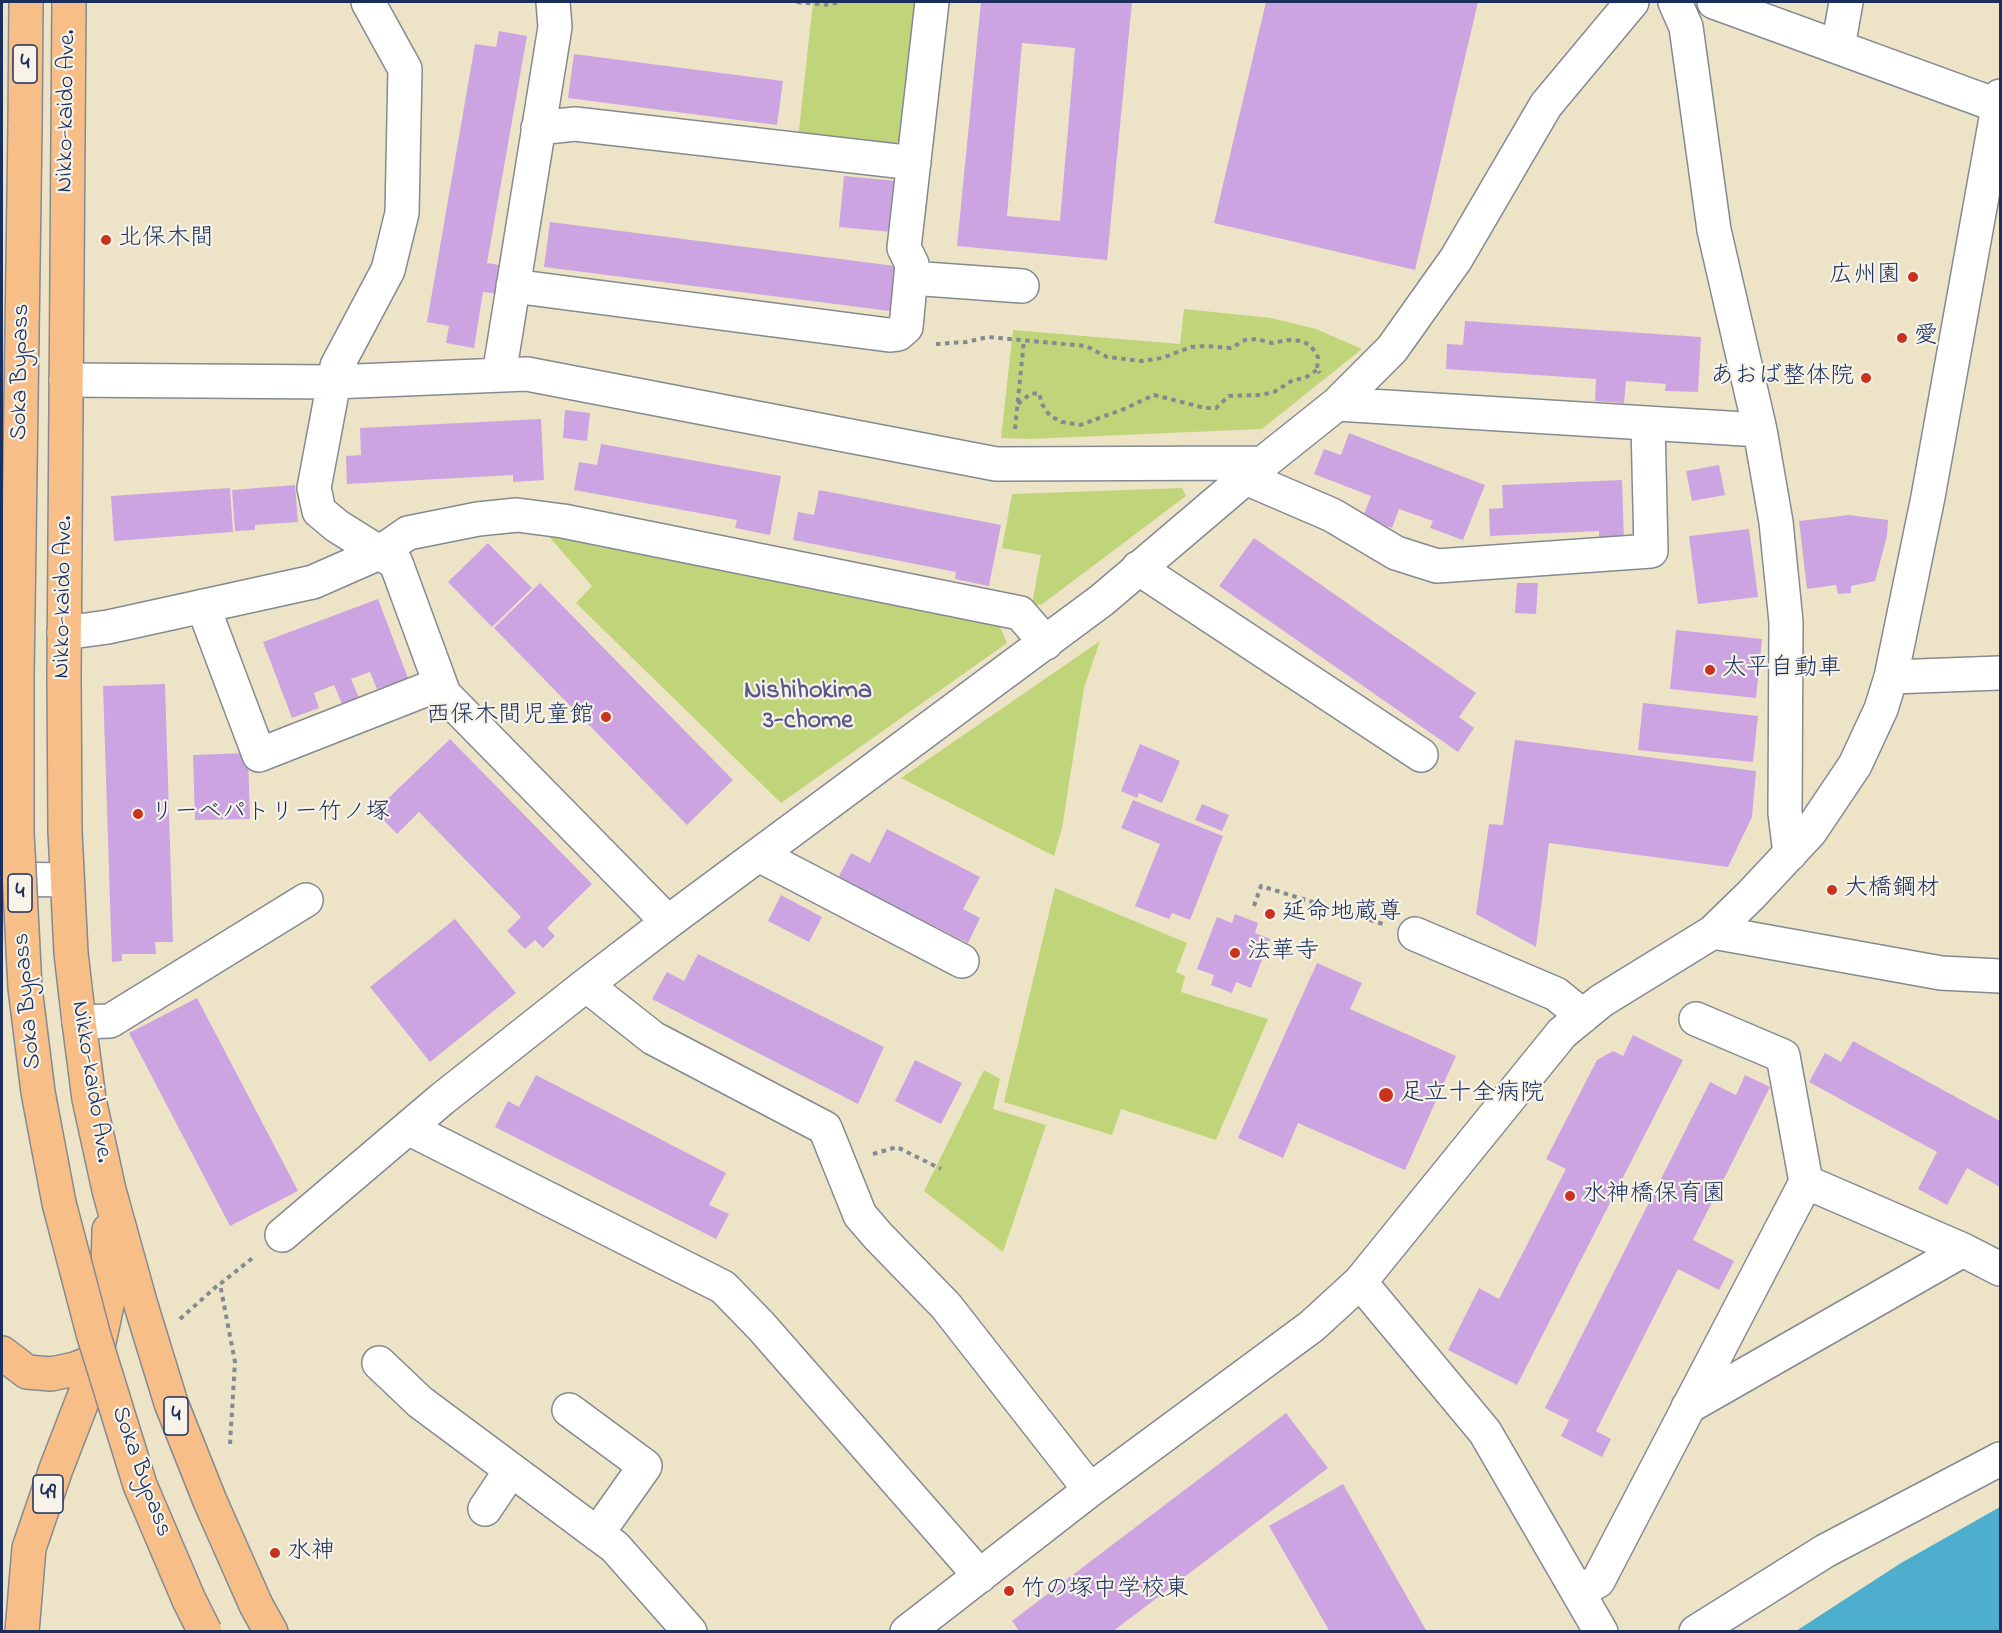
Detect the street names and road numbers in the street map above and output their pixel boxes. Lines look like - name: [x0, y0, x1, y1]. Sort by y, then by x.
- street label: Nikko-kaido Ave.: [52, 29, 84, 193]
- road number: 4: [13, 45, 37, 83]
- street label: Soka Bypass: [6, 303, 38, 441]
- street label: Nikko-kaido Ave.: [49, 515, 81, 679]
- road number: 4: [8, 874, 32, 912]
- street label: Soka Bypass: [9, 932, 49, 1070]
- street label: Nikko-kaido Ave.: [63, 999, 117, 1165]
- road number: 4: [164, 1397, 188, 1435]
- street label: Soka Bypass: [103, 1403, 177, 1541]
- road number: 49: [33, 1475, 63, 1513]

